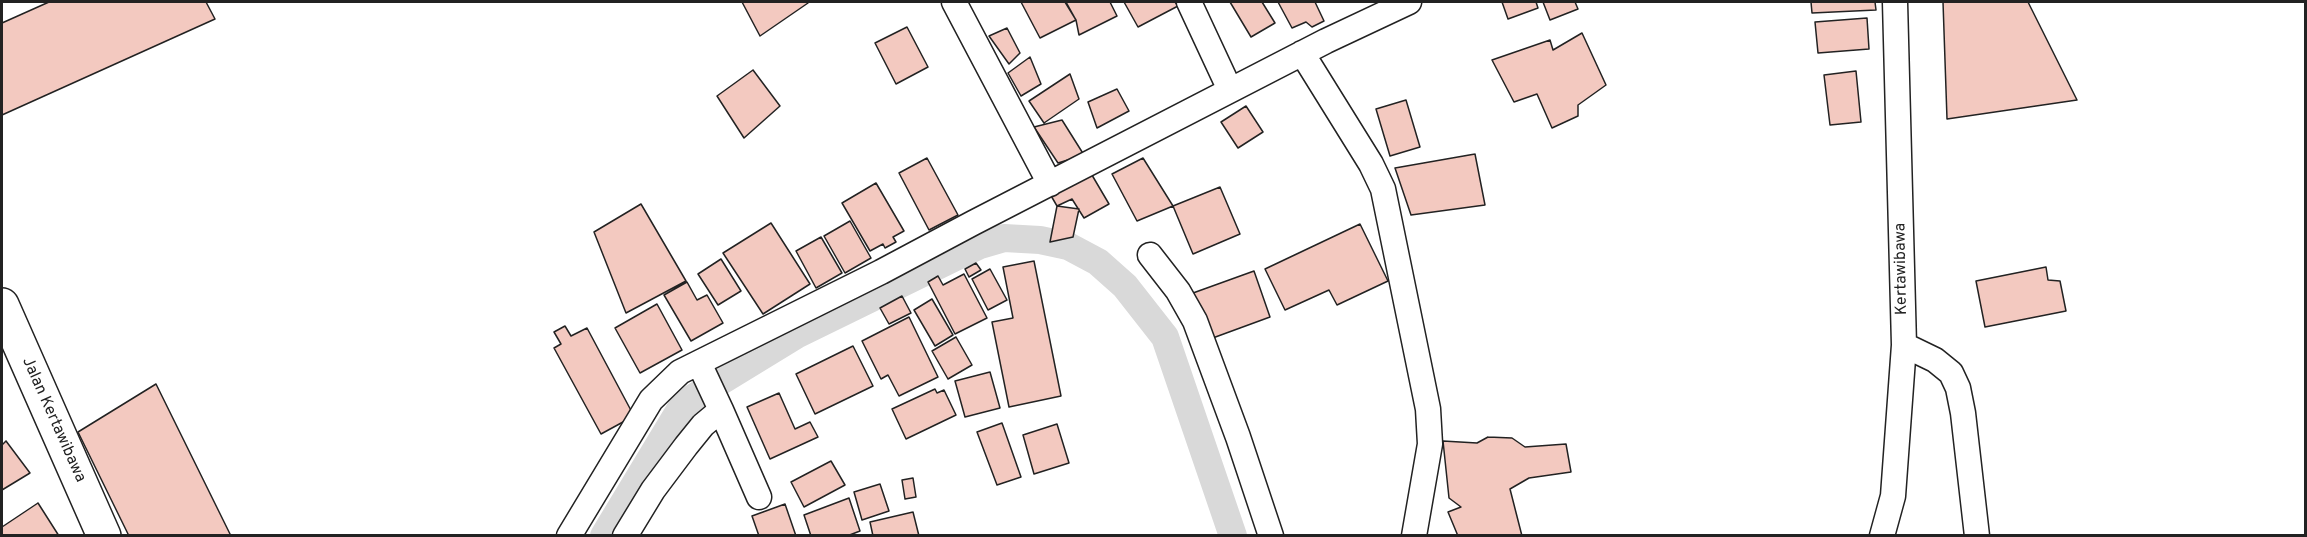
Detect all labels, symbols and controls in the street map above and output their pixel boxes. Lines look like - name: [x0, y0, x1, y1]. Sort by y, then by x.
- street label: Kertawibawa: [1892, 223, 1912, 315]
- street label: Jalan Kertawibawa: [17, 354, 89, 486]

